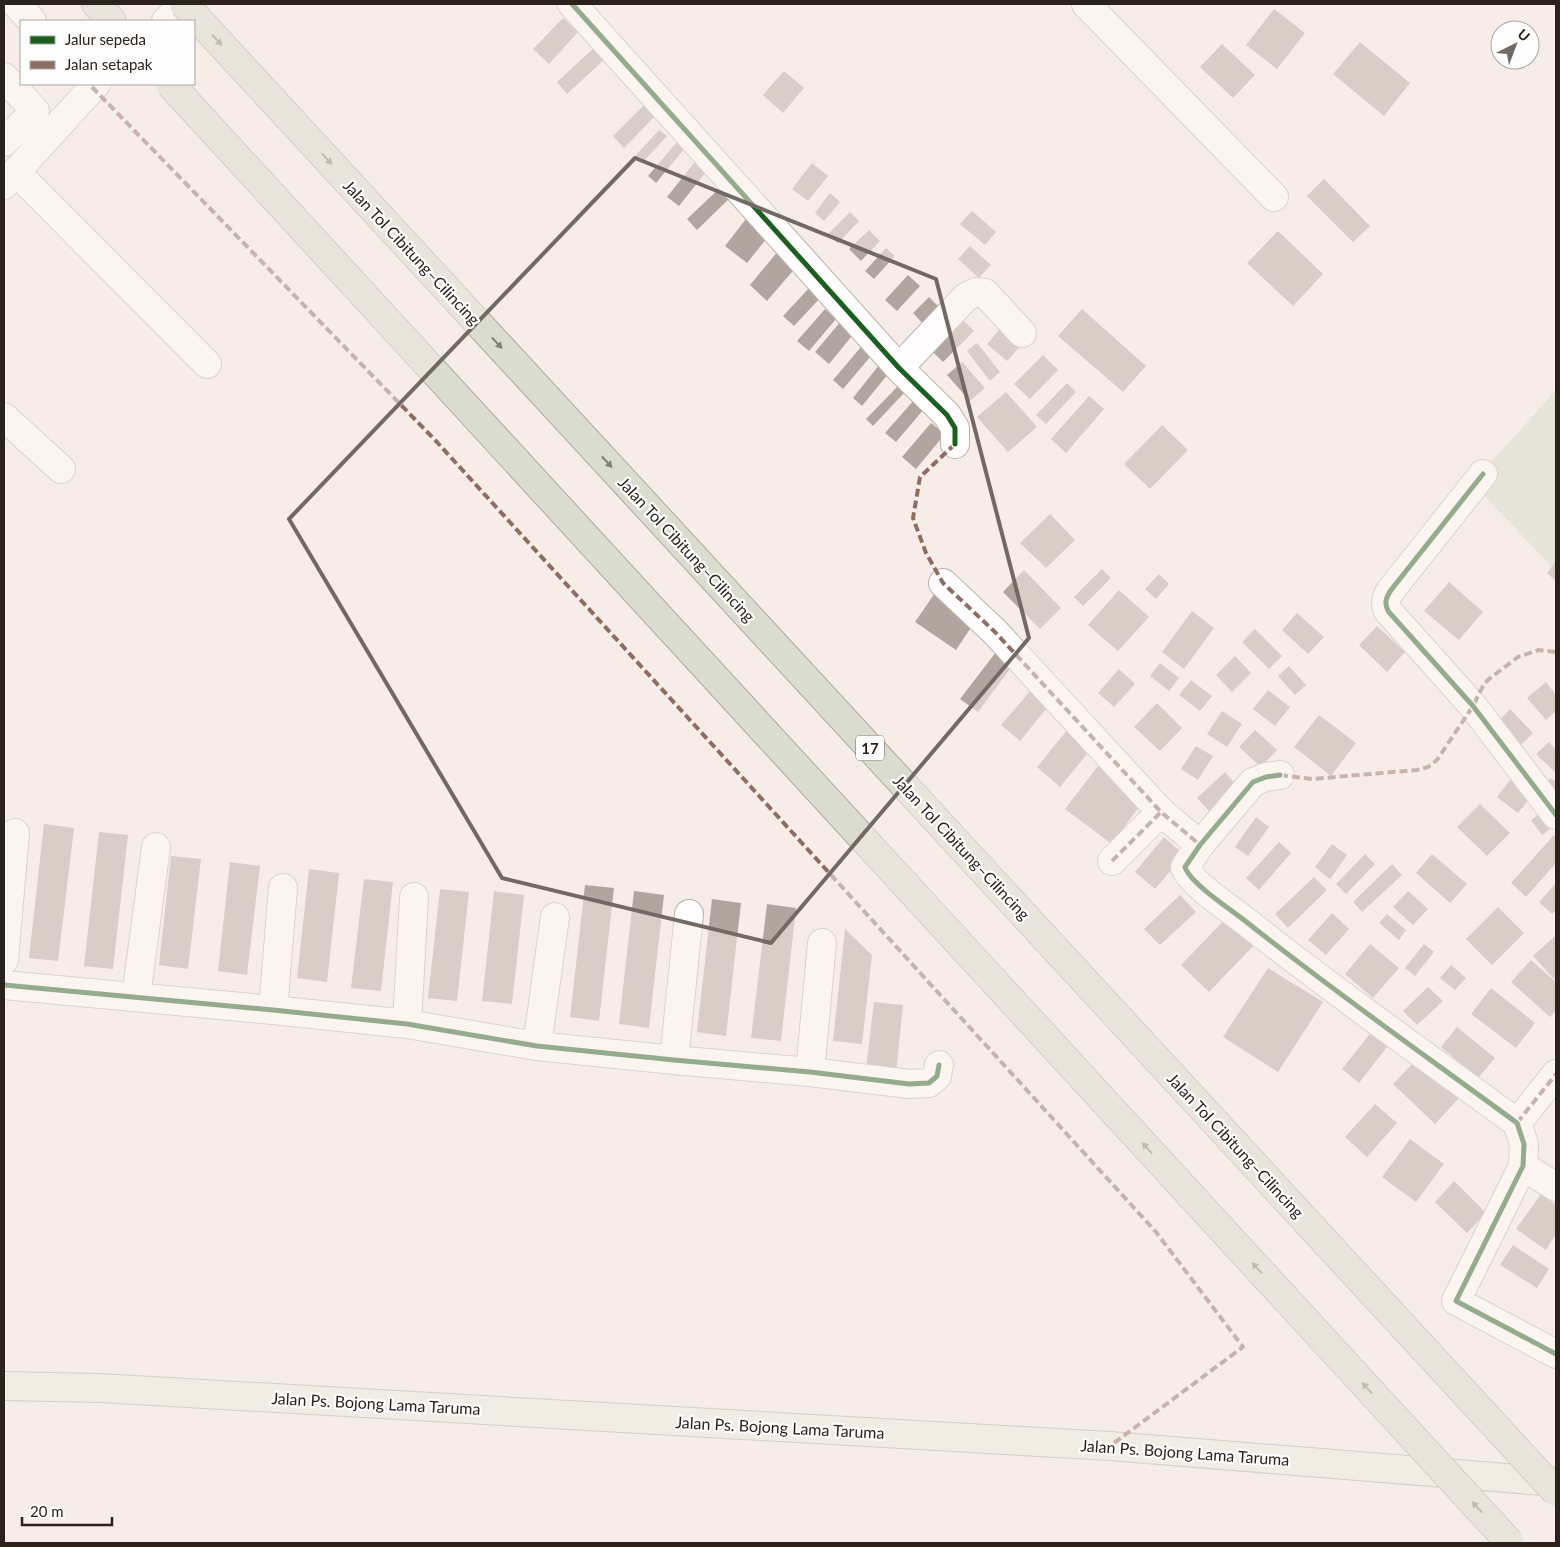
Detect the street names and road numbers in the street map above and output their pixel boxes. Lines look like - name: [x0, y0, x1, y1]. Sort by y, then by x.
- street label: Jalan Tol Cibitung–Cilincing: [340, 176, 484, 328]
- street label: Jalan Tol Cibitung–Cilincing: [615, 473, 759, 625]
- road number: 17: [856, 736, 884, 760]
- street label: Jalan Tol Cibitung–Cilincing: [890, 771, 1034, 923]
- street label: Jalan Tol Cibitung–Cilincing: [1164, 1069, 1308, 1221]
- street label: Jalan Ps. Bojong Lama Taruma: [271, 1388, 481, 1418]
- street label: Jalan Ps. Bojong Lama Taruma: [675, 1412, 885, 1442]
- street label: Jalan Ps. Bojong Lama Taruma: [1080, 1435, 1290, 1469]

